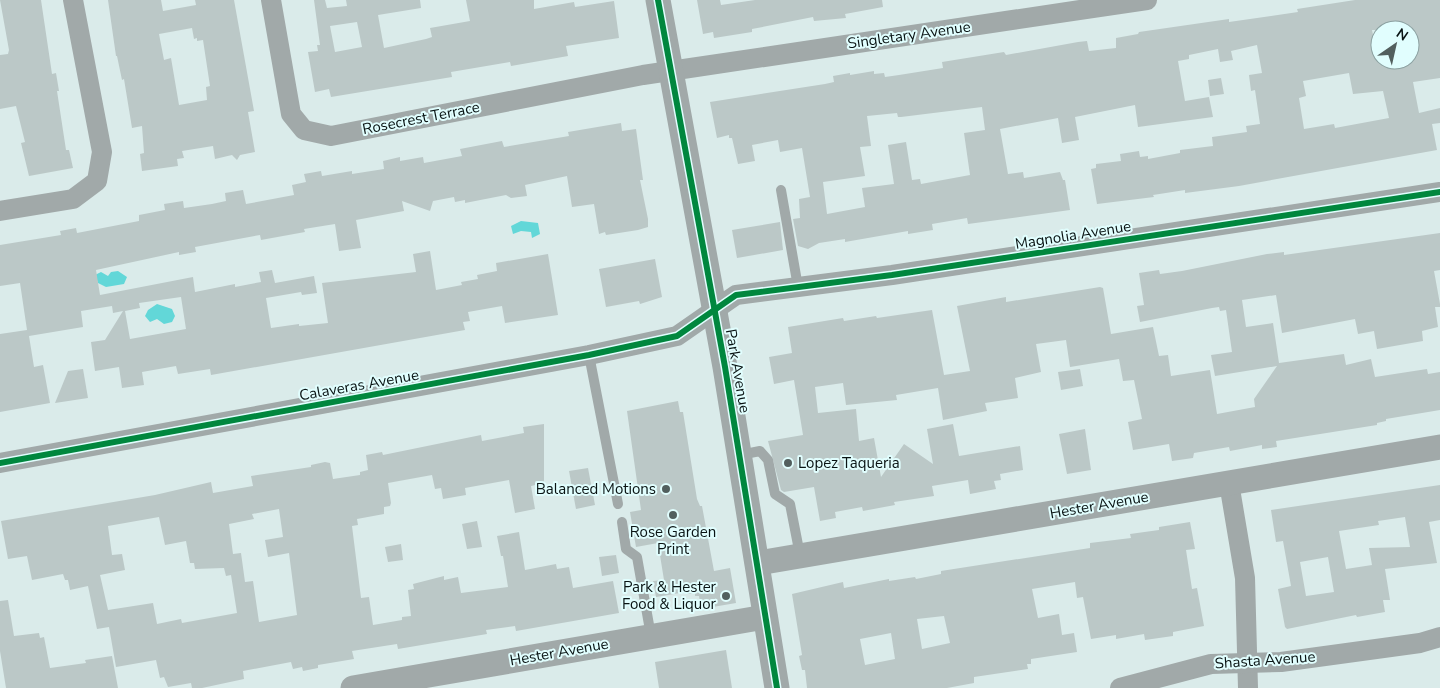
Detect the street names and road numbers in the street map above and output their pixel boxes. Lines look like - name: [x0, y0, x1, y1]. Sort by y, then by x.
- street label: Singletary Avenue: [846, 16, 972, 54]
- street label: Rosecrest Terrace: [361, 97, 481, 139]
- street label: Magnolia Avenue: [1014, 216, 1132, 254]
- street label: Park Avenue: [721, 327, 755, 415]
- street label: Calaveras Avenue: [298, 365, 420, 405]
- street label: Hester Avenue: [1048, 486, 1150, 524]
- street label: Hester Avenue: [508, 633, 610, 671]
- street label: Shasta Avenue: [1214, 647, 1316, 673]

